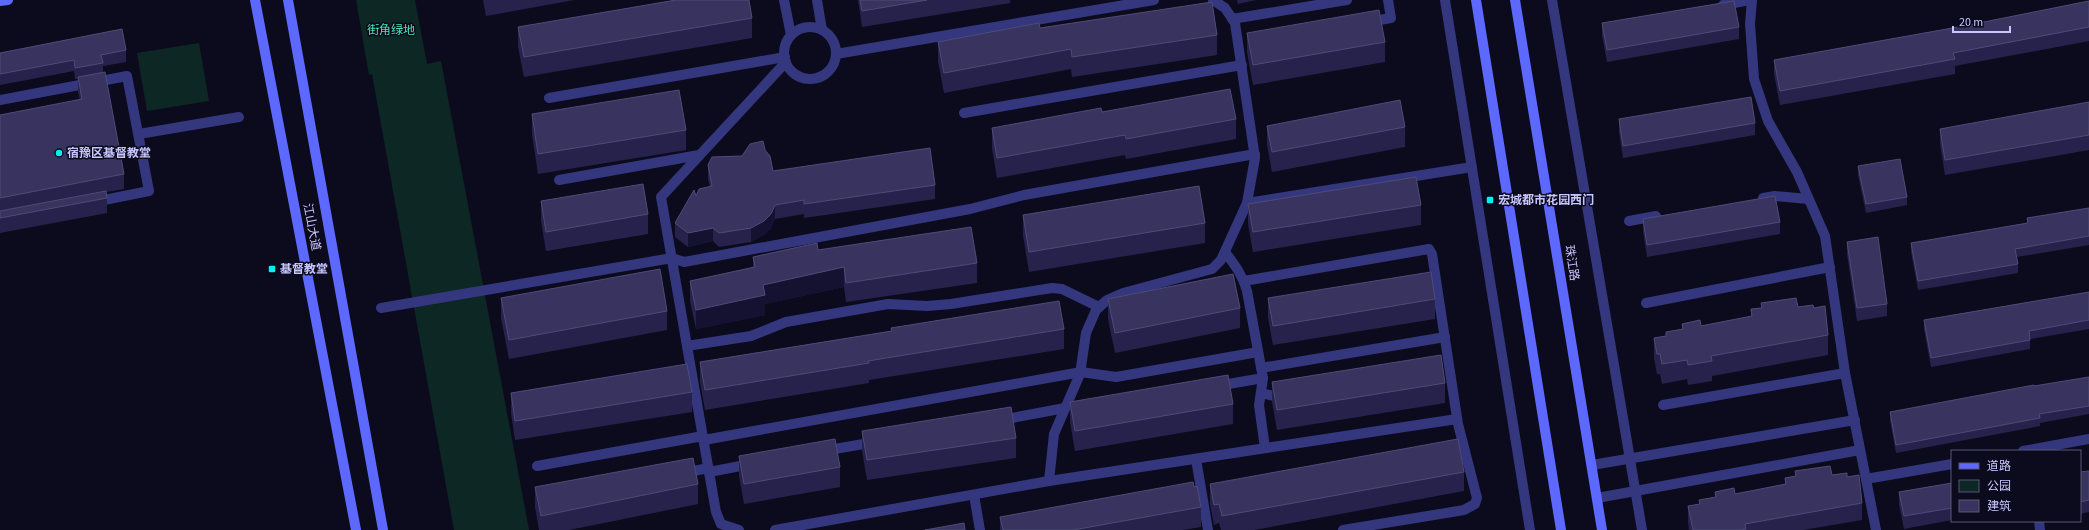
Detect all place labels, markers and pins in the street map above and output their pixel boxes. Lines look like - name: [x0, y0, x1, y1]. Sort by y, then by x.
- place label: 宿豫区基督教堂: [67, 145, 151, 162]
- marker: 宿豫区基督教堂: [54, 148, 64, 158]
- place label: 宏城都市花园西门: [1498, 192, 1594, 209]
- marker: 宏城都市花园西门: [1485, 195, 1495, 205]
- place label: 基督教堂: [280, 261, 328, 278]
- marker: 基督教堂: [267, 264, 277, 274]

